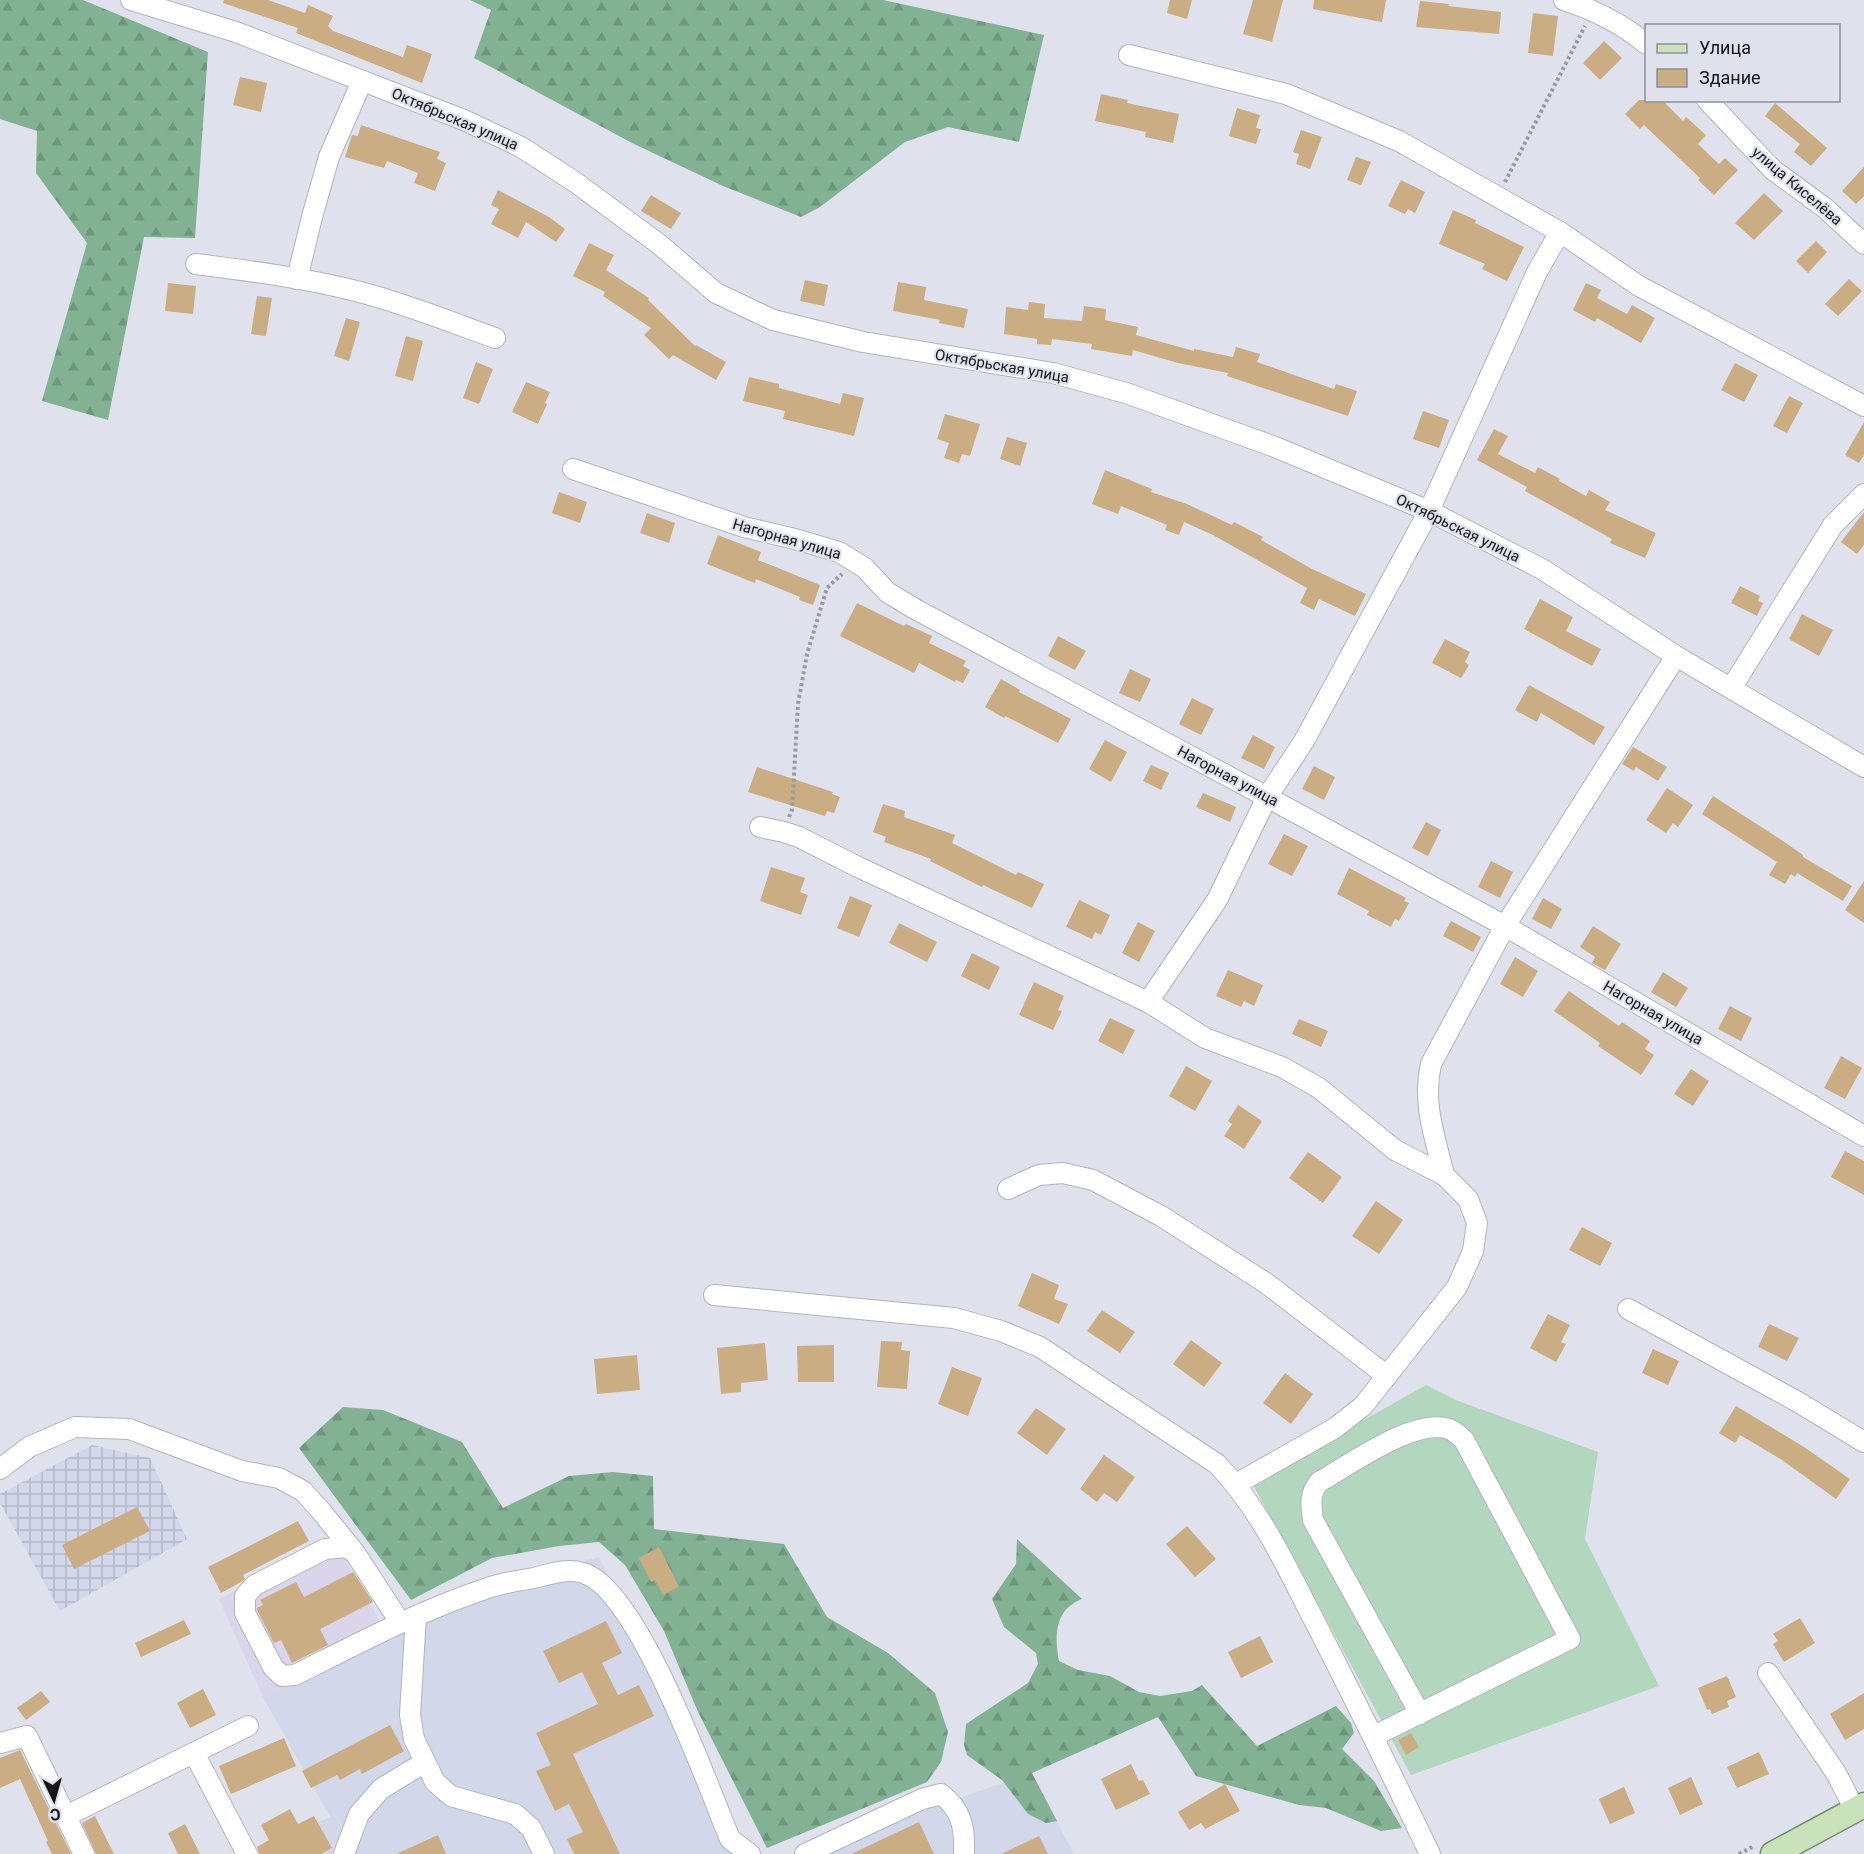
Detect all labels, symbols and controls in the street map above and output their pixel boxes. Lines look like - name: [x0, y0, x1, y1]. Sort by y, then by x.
- legend: [1645, 24, 1840, 102]
- text: Улица: [1699, 37, 1751, 58]
- text: Здание: [1699, 67, 1761, 88]
- street label: Октябрьская улица: [389, 84, 521, 154]
- street label: улица Киселёва: [1748, 143, 1846, 229]
- street label: Октябрьская улица: [934, 345, 1070, 387]
- street label: Октябрьская улица: [1393, 490, 1523, 566]
- street label: Нагорная улица: [731, 515, 843, 563]
- street label: Нагорная улица: [1174, 742, 1282, 810]
- street label: Нагорная улица: [1600, 977, 1706, 1049]
- north arrow: [24, 1770, 84, 1830]
- text: С: [49, 1805, 61, 1824]

